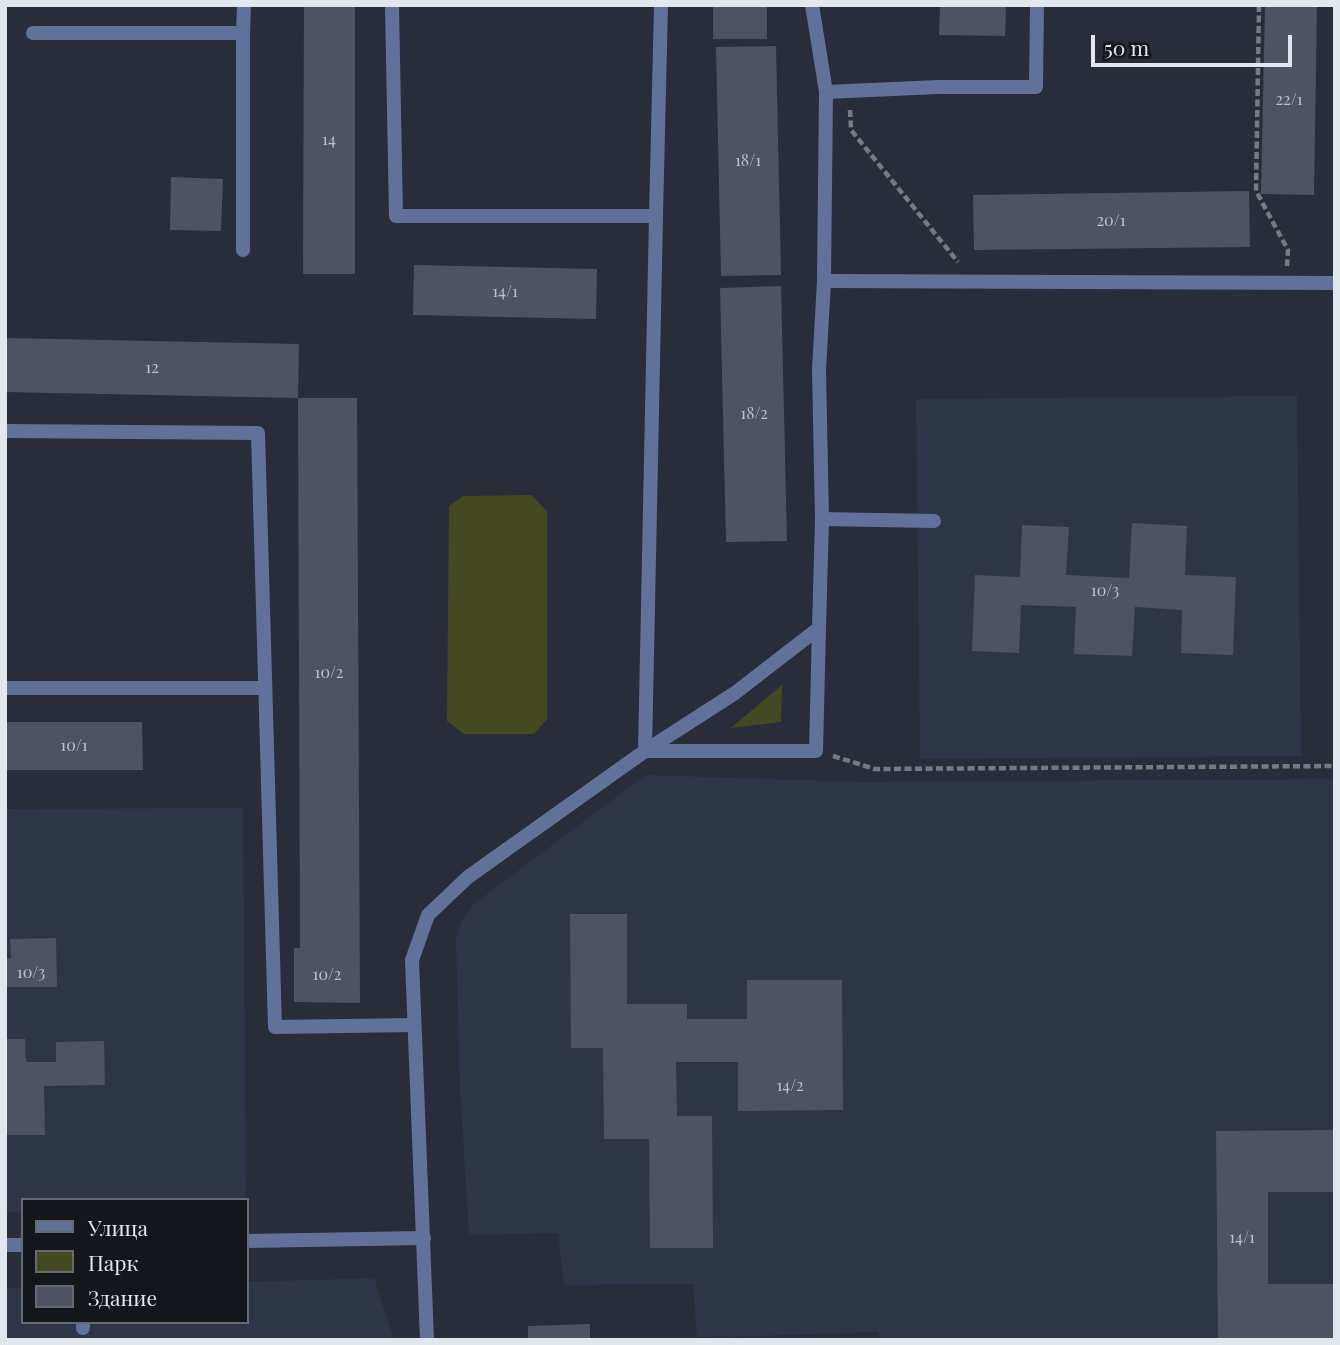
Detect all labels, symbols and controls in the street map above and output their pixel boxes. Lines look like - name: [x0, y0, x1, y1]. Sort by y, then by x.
- scale bar: [1095, 21, 1296, 65]
- text: 50 m: [1104, 33, 1149, 61]
- house number: 22/1: [1275, 90, 1303, 110]
- house number: 14: [322, 130, 336, 150]
- house number: 18/1: [735, 151, 761, 171]
- house number: 20/1: [1096, 211, 1126, 231]
- house number: 14/1: [492, 282, 518, 302]
- house number: 12: [145, 358, 159, 378]
- house number: 18/2: [740, 404, 768, 424]
- house number: 10/3: [1091, 581, 1119, 601]
- house number: 10/2: [315, 663, 343, 683]
- house number: 10/1: [60, 736, 88, 756]
- house number: 10/3: [17, 963, 45, 983]
- house number: 10/2: [313, 965, 341, 985]
- house number: 14/2: [776, 1076, 804, 1096]
- legend: [21, 1198, 248, 1324]
- text: Улица: [88, 1213, 148, 1241]
- house number: 14/1: [1229, 1228, 1255, 1248]
- text: Парк: [88, 1248, 138, 1276]
- text: Здание: [88, 1283, 157, 1311]

